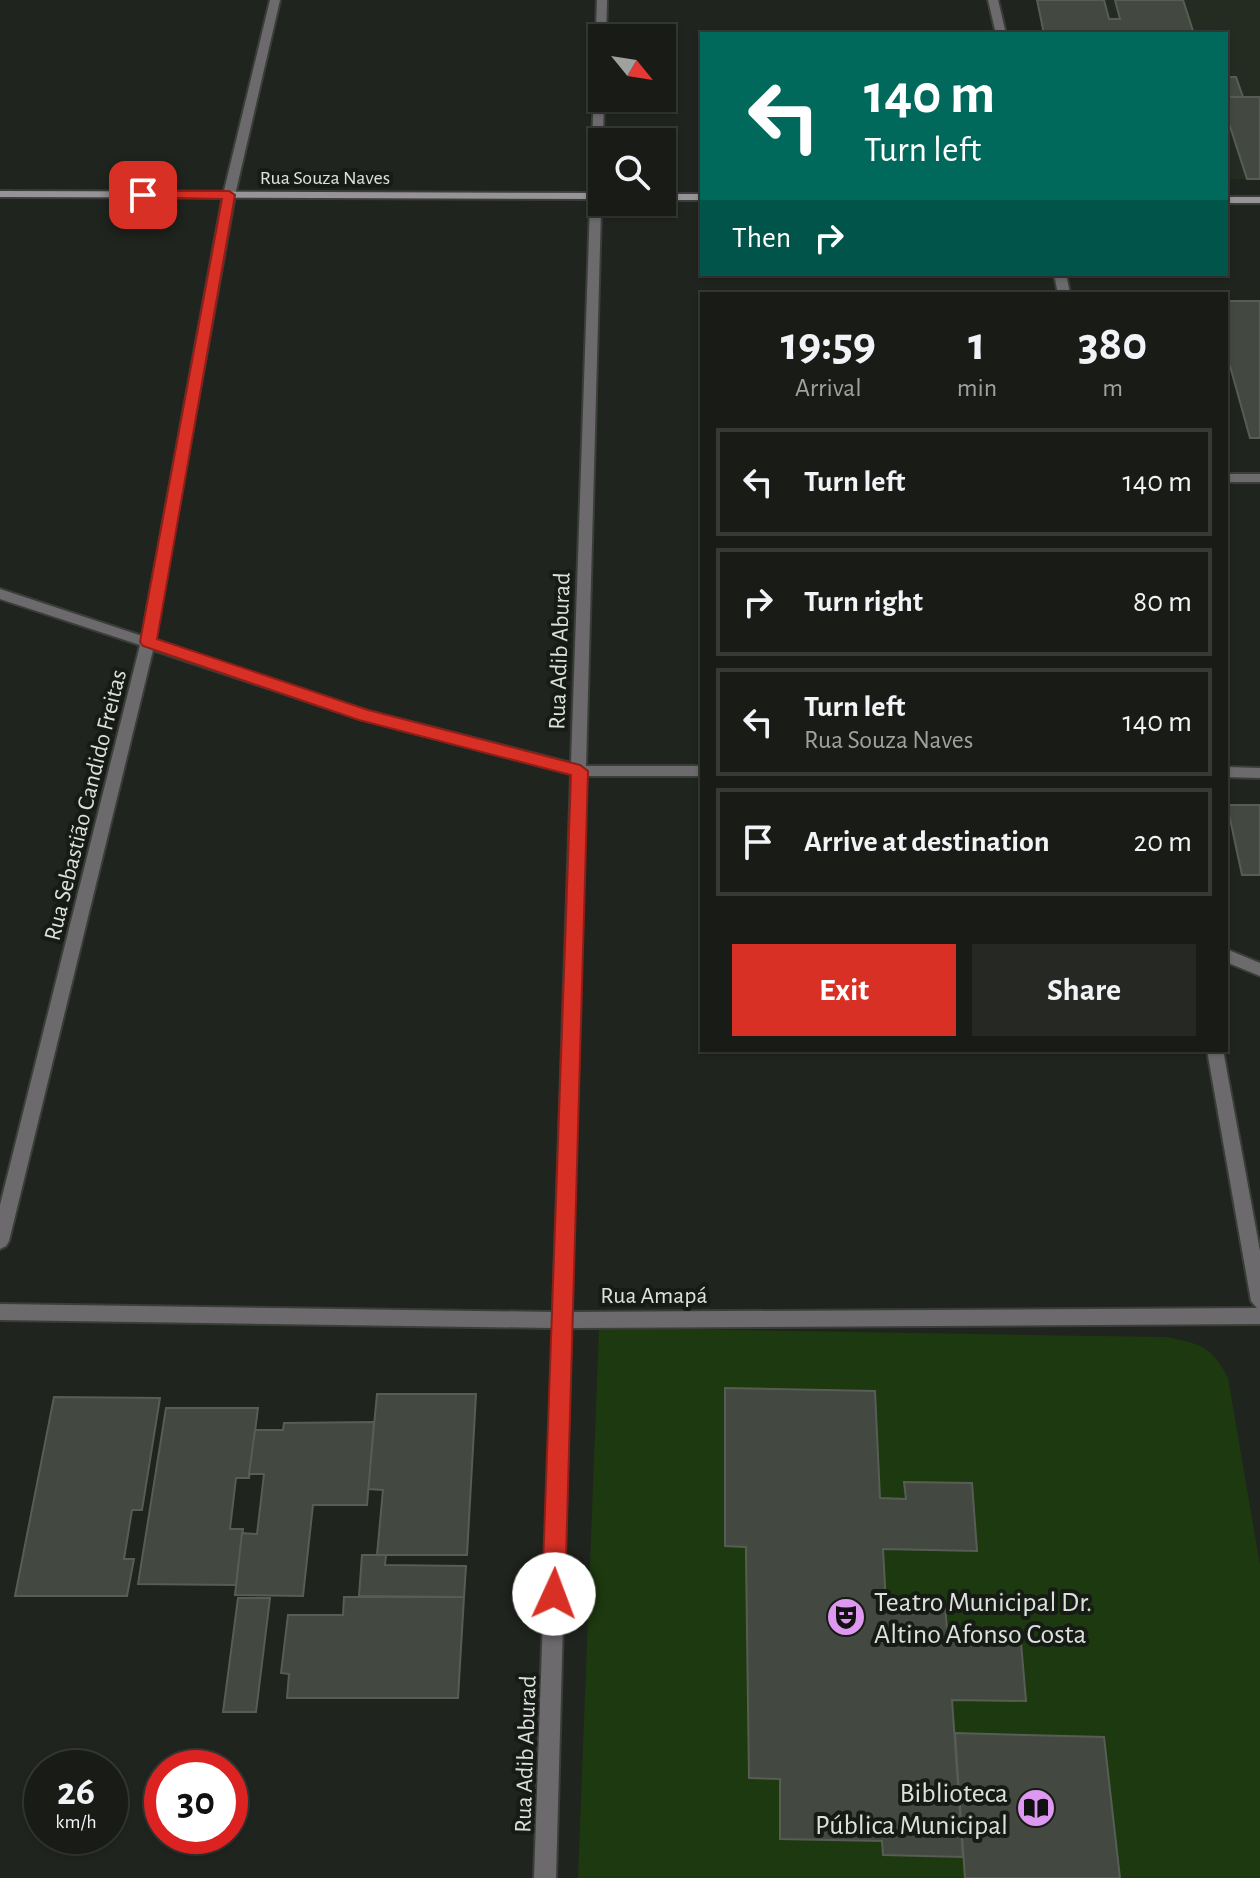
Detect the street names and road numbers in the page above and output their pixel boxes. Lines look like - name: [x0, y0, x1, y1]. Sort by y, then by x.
- street label: Rua Souza Naves: [260, 168, 390, 188]
- street label: Rua Adib Aburad: [545, 572, 575, 730]
- street label: Rua Sebastião Candido Freitas: [41, 667, 131, 943]
- street label: Rua Amapá: [600, 1284, 708, 1308]
- street label: Rua Adib Aburad: [511, 1675, 541, 1833]

